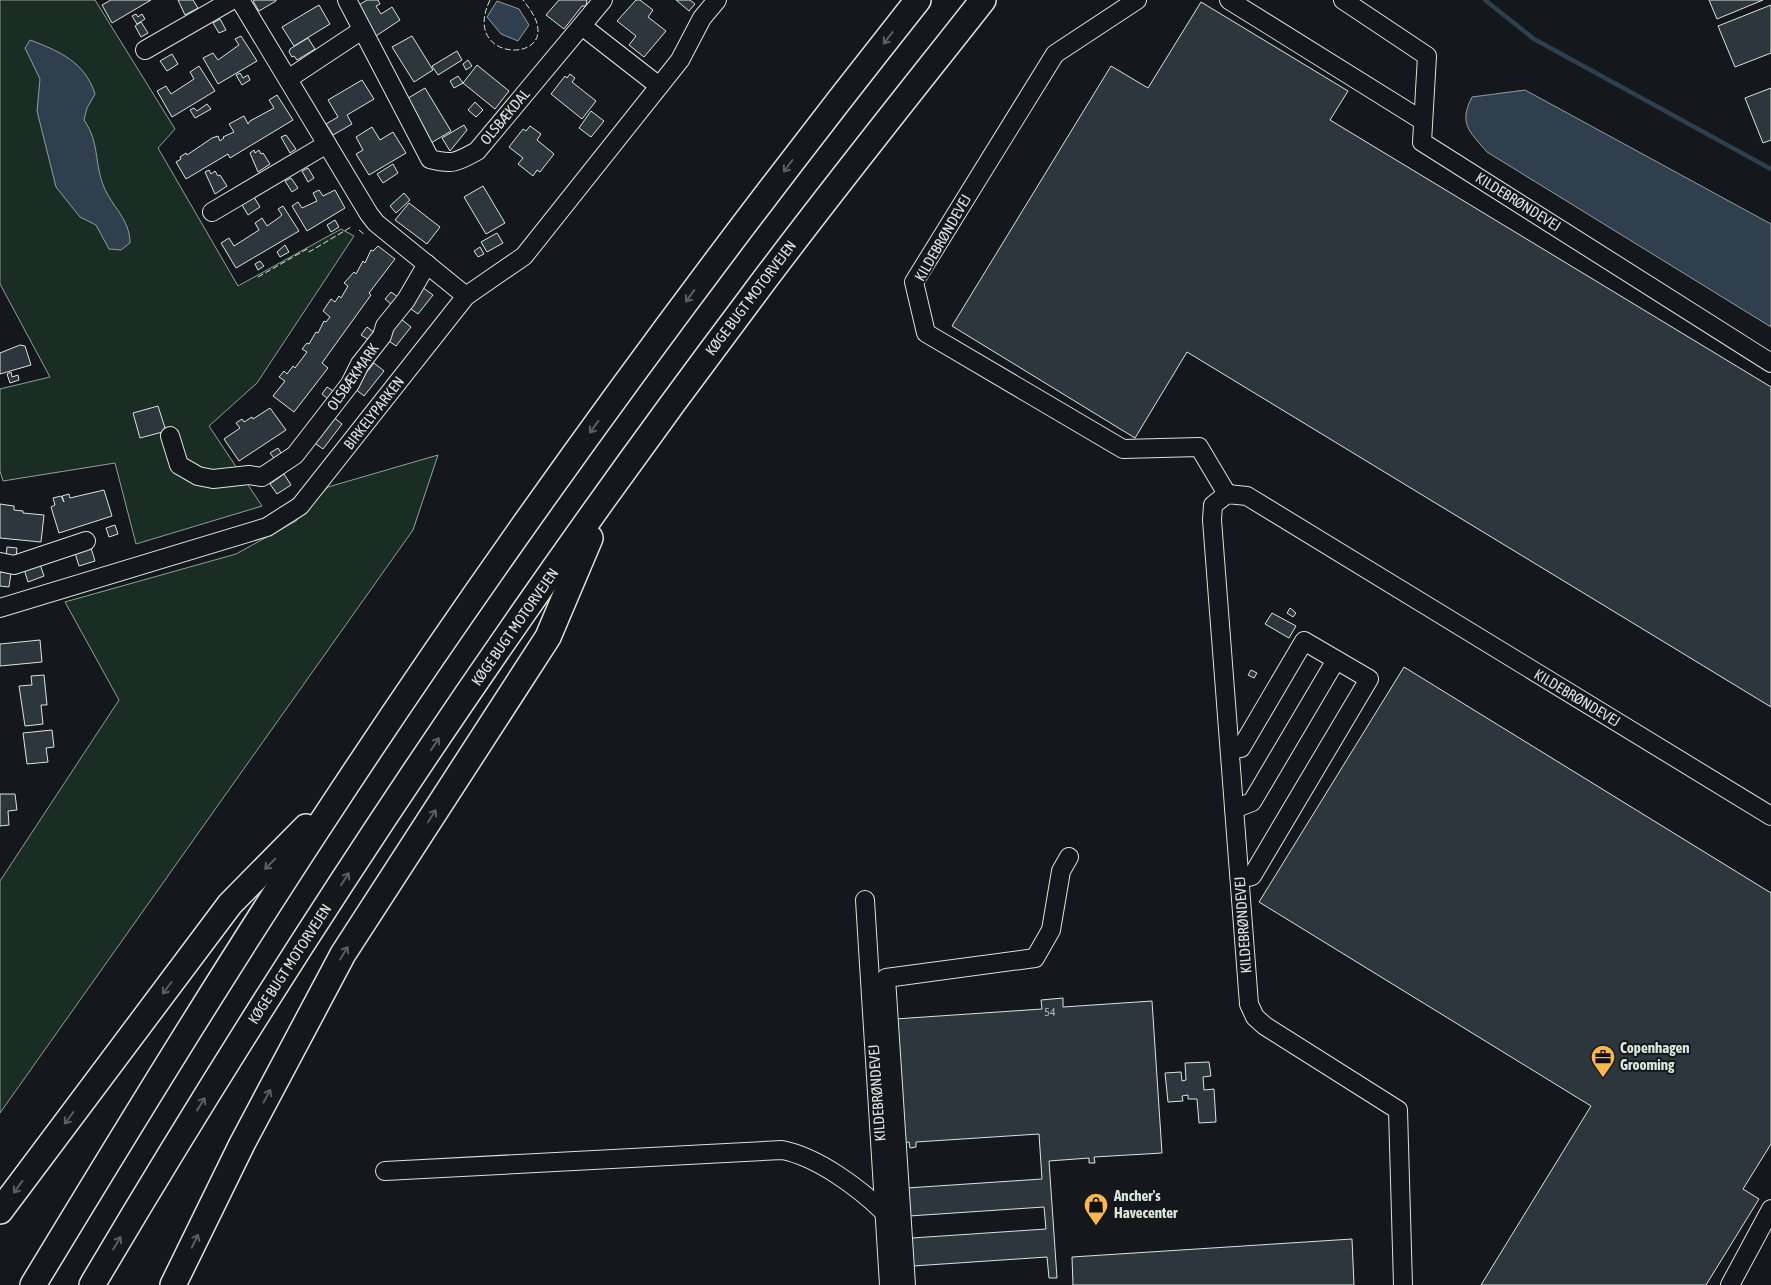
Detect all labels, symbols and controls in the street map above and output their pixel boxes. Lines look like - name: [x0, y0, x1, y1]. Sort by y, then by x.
- one-way arrow: [882, 31, 893, 44]
- street label: OLSBÆKDAL: [476, 85, 533, 148]
- one-way arrow: [782, 159, 793, 172]
- street label: KILDEBRØNDEVEJ: [1473, 169, 1564, 235]
- street label: KILDEBRØNDEVEJ: [911, 191, 974, 284]
- street label: KØGE BUGT MOTORVEJEN: [702, 237, 799, 358]
- one-way arrow: [685, 289, 695, 303]
- street label: OLSBÆKMARK: [323, 339, 382, 414]
- street label: BIRKELYPARKEN: [340, 373, 407, 453]
- one-way arrow: [589, 420, 600, 434]
- street label: KØGE BUGT MOTORVEJEN: [468, 565, 562, 689]
- street label: KILDEBRØNDEVEJ: [1531, 665, 1623, 730]
- one-way arrow: [430, 737, 440, 751]
- one-way arrow: [427, 809, 437, 823]
- one-way arrow: [264, 857, 276, 870]
- one-way arrow: [340, 872, 350, 886]
- street label: KILDEBRØNDEVEJ: [1231, 876, 1254, 974]
- street label: KØGE BUGT MOTORVEJEN: [245, 901, 335, 1027]
- one-way arrow: [340, 946, 350, 960]
- one-way arrow: [161, 981, 172, 994]
- house number: 54: [1044, 1005, 1056, 1019]
- place label: Copenhagen Grooming: [1620, 1039, 1689, 1073]
- street label: KILDEBRØNDEVEJ: [865, 1044, 888, 1142]
- office icon: Copenhagen Grooming: [1590, 1044, 1616, 1078]
- one-way arrow: [263, 1089, 272, 1104]
- one-way arrow: [197, 1098, 207, 1112]
- one-way arrow: [64, 1111, 74, 1125]
- one-way arrow: [12, 1180, 23, 1193]
- place label: Ancher's Havecenter: [1113, 1187, 1178, 1221]
- shop icon: Ancher's Havecenter: [1083, 1192, 1109, 1226]
- one-way arrow: [190, 1234, 200, 1249]
- one-way arrow: [112, 1237, 122, 1251]

